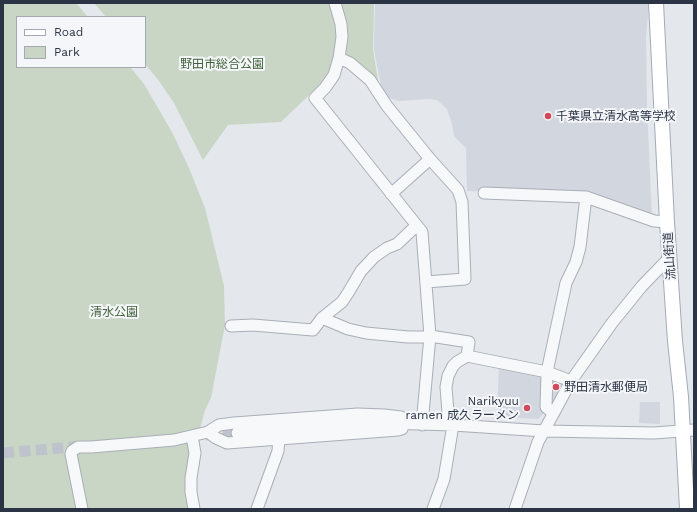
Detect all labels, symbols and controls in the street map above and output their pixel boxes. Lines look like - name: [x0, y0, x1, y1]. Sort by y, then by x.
- legend: [16, 16, 146, 68]
- text: Road: [54, 25, 83, 39]
- text: Park: [54, 45, 80, 59]
- park label: 野田市総合公園: [180, 57, 264, 71]
- place label: 千葉県立清水高等学校: [556, 109, 676, 123]
- marker: 千葉県立清水高等学校: [543, 111, 553, 121]
- street label: 流山街道: [661, 232, 679, 280]
- park label: 清水公園: [90, 305, 138, 319]
- place label: 野田清水郵便局: [564, 380, 648, 394]
- marker: 野田清水郵便局: [551, 382, 561, 392]
- place label: Narikyuu ramen 成久ラーメン: [406, 394, 519, 422]
- marker: Narikyuu ramen 成久ラーメン: [522, 403, 532, 413]

